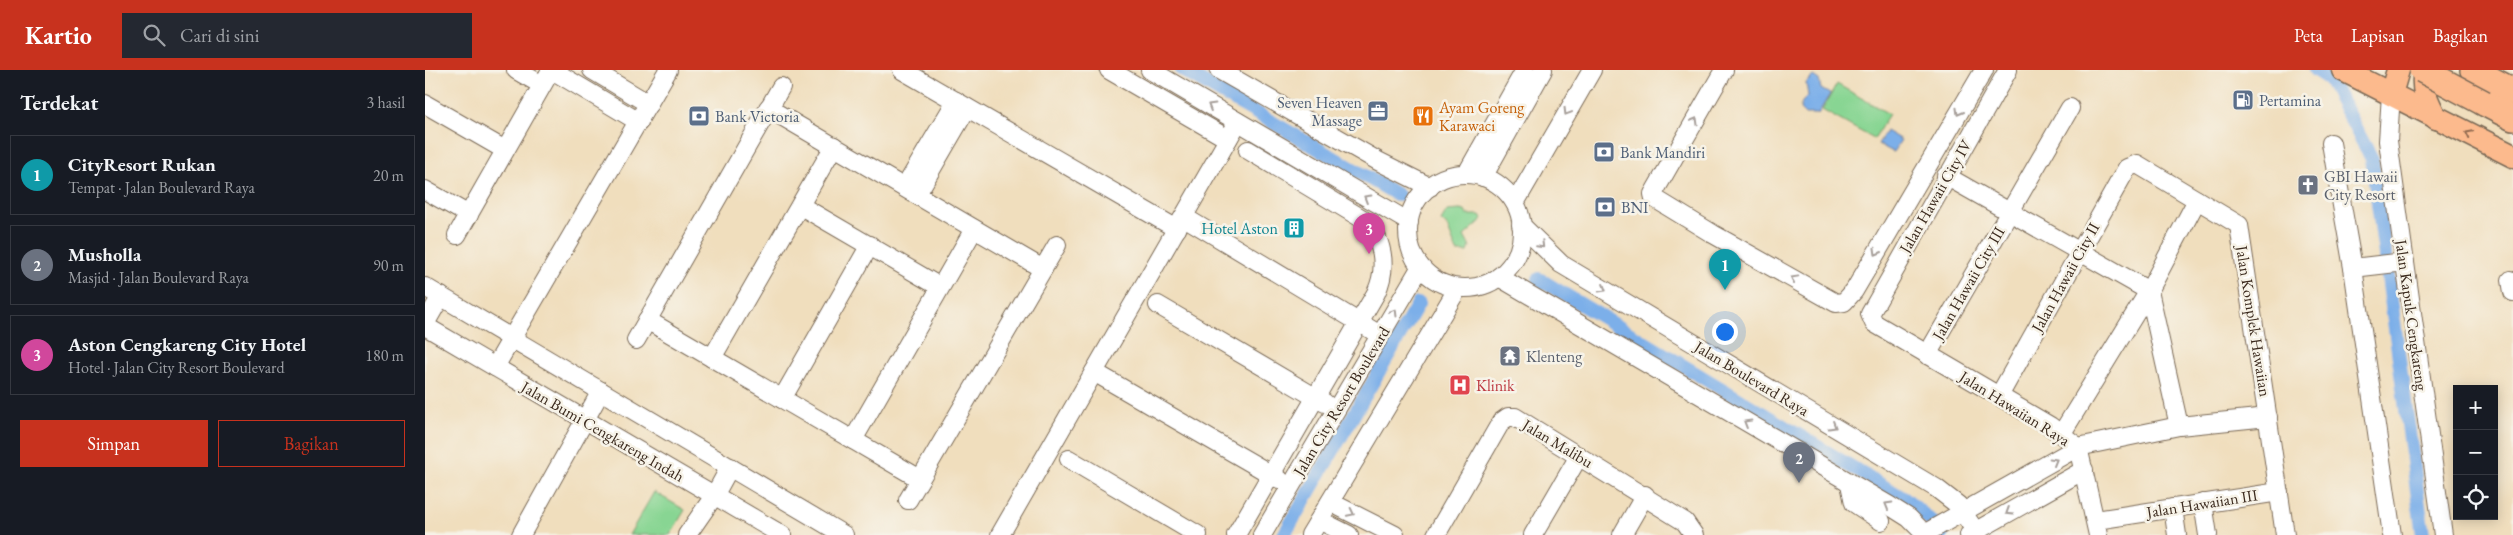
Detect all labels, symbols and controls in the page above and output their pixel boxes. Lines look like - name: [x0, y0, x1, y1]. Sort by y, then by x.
- search box: [122, 13, 472, 58]
- text: Kartio: [25, 20, 92, 51]
- icon: search: [140, 21, 168, 49]
- text: Cari di sini: [180, 23, 259, 48]
- text: Peta: [2294, 24, 2323, 47]
- text: Lapisan: [2351, 24, 2405, 47]
- text: Bagikan: [2433, 24, 2488, 47]
- fuel station icon: Pertamina: [2231, 88, 2255, 112]
- text: Terdekat: [20, 89, 98, 116]
- place label: Pertamina: [2259, 90, 2322, 111]
- text: 3 hasil: [367, 92, 405, 113]
- place label: Seven Heaven Massage: [1277, 92, 1363, 131]
- place label: Ayam Goreng Karawaci: [1438, 97, 1525, 136]
- office icon: Seven Heaven Massage: [1366, 99, 1390, 123]
- one-way arrow: [1208, 103, 1217, 113]
- bank icon: Bank Victoria: [687, 104, 711, 128]
- restaurant icon: Ayam Goreng Karawaci: [1411, 104, 1435, 128]
- place label: Bank Victoria: [715, 106, 800, 127]
- one-way arrow: [1564, 106, 1573, 115]
- one-way arrow: [1956, 107, 1966, 116]
- one-way arrow: [1688, 117, 1698, 126]
- one-way arrow: [2466, 130, 2475, 140]
- street label: Jalan Hawaii City IV: [1893, 136, 1977, 258]
- bank icon: Bank Mandiri: [1592, 140, 1616, 164]
- place label: Bank Mandiri: [1620, 142, 1705, 163]
- text: CityResort Rukan: [68, 152, 216, 177]
- text: 1: [33, 165, 41, 186]
- text: 20 m: [373, 165, 404, 186]
- place label: GBI Hawaii City Resort: [2324, 166, 2398, 205]
- church icon: GBI Hawaii City Resort: [2296, 173, 2320, 197]
- text: Tempat · Jalan Boulevard Raya: [68, 177, 255, 198]
- one-way arrow: [1363, 194, 1372, 204]
- bank icon: BNI: [1593, 195, 1617, 219]
- place label: BNI: [1621, 197, 1649, 218]
- pin: 3: [1353, 213, 1385, 254]
- building icon: Hotel Aston: [1282, 216, 1306, 240]
- place label: Hotel Aston: [1201, 218, 1279, 239]
- street label: Jalan Hawaii City II: [2026, 218, 2105, 338]
- street label: Jalan Hawaii City III: [1926, 222, 2010, 346]
- street label: Jalan Kapuk Cengkareng: [2390, 236, 2433, 393]
- one-way arrow: [1535, 239, 1544, 248]
- text: Musholla: [68, 242, 141, 267]
- street label: Jalan Komplek Hawaiian: [2231, 242, 2276, 399]
- one-way arrow: [1873, 247, 1883, 256]
- pin: 1: [1709, 249, 1741, 290]
- text: 2: [33, 255, 41, 276]
- text: 90 m: [373, 255, 404, 276]
- text: Masjid · Jalan Boulevard Raya: [68, 267, 249, 288]
- one-way arrow: [1790, 276, 1799, 286]
- one-way arrow: [1597, 283, 1606, 293]
- one-way arrow: [1387, 309, 1397, 318]
- your location: [1712, 319, 1738, 345]
- street label: Jalan City Resort Boulevard: [1287, 322, 1395, 482]
- text: Aston Cengkareng City Hotel: [68, 332, 306, 357]
- street label: Jalan Boulevard Raya: [1689, 335, 1813, 421]
- temple icon: Klenteng: [1498, 344, 1522, 368]
- text: 3: [33, 345, 41, 366]
- text: 180 m: [365, 345, 404, 366]
- place label: Klenteng: [1526, 346, 1583, 367]
- text: Hotel · Jalan City Resort Boulevard: [68, 357, 285, 378]
- street label: Jalan Hawaiian Raya: [1954, 365, 2074, 451]
- hospital icon: Klinik: [1448, 373, 1472, 397]
- street label: Jalan Bumi Cengkareng Indah: [516, 375, 688, 487]
- place label: Klinik: [1476, 375, 1515, 396]
- map controls: [2453, 385, 2498, 520]
- button: +: [2453, 385, 2498, 430]
- street label: Jalan Malibu: [1517, 413, 1597, 473]
- one-way arrow: [1827, 419, 1836, 429]
- button: Simpan: [20, 420, 208, 467]
- button: Bagikan: [218, 420, 405, 467]
- one-way arrow: [1744, 420, 1753, 430]
- button: −: [2453, 430, 2498, 475]
- pin: 2: [1783, 442, 1815, 483]
- one-way arrow: [2049, 457, 2058, 467]
- button: locate: [2453, 475, 2498, 520]
- street label: Jalan Hawaiian III: [2143, 484, 2260, 523]
- one-way arrow: [1884, 501, 1893, 511]
- one-way arrow: [2006, 505, 2015, 515]
- one-way arrow: [1346, 507, 1355, 517]

